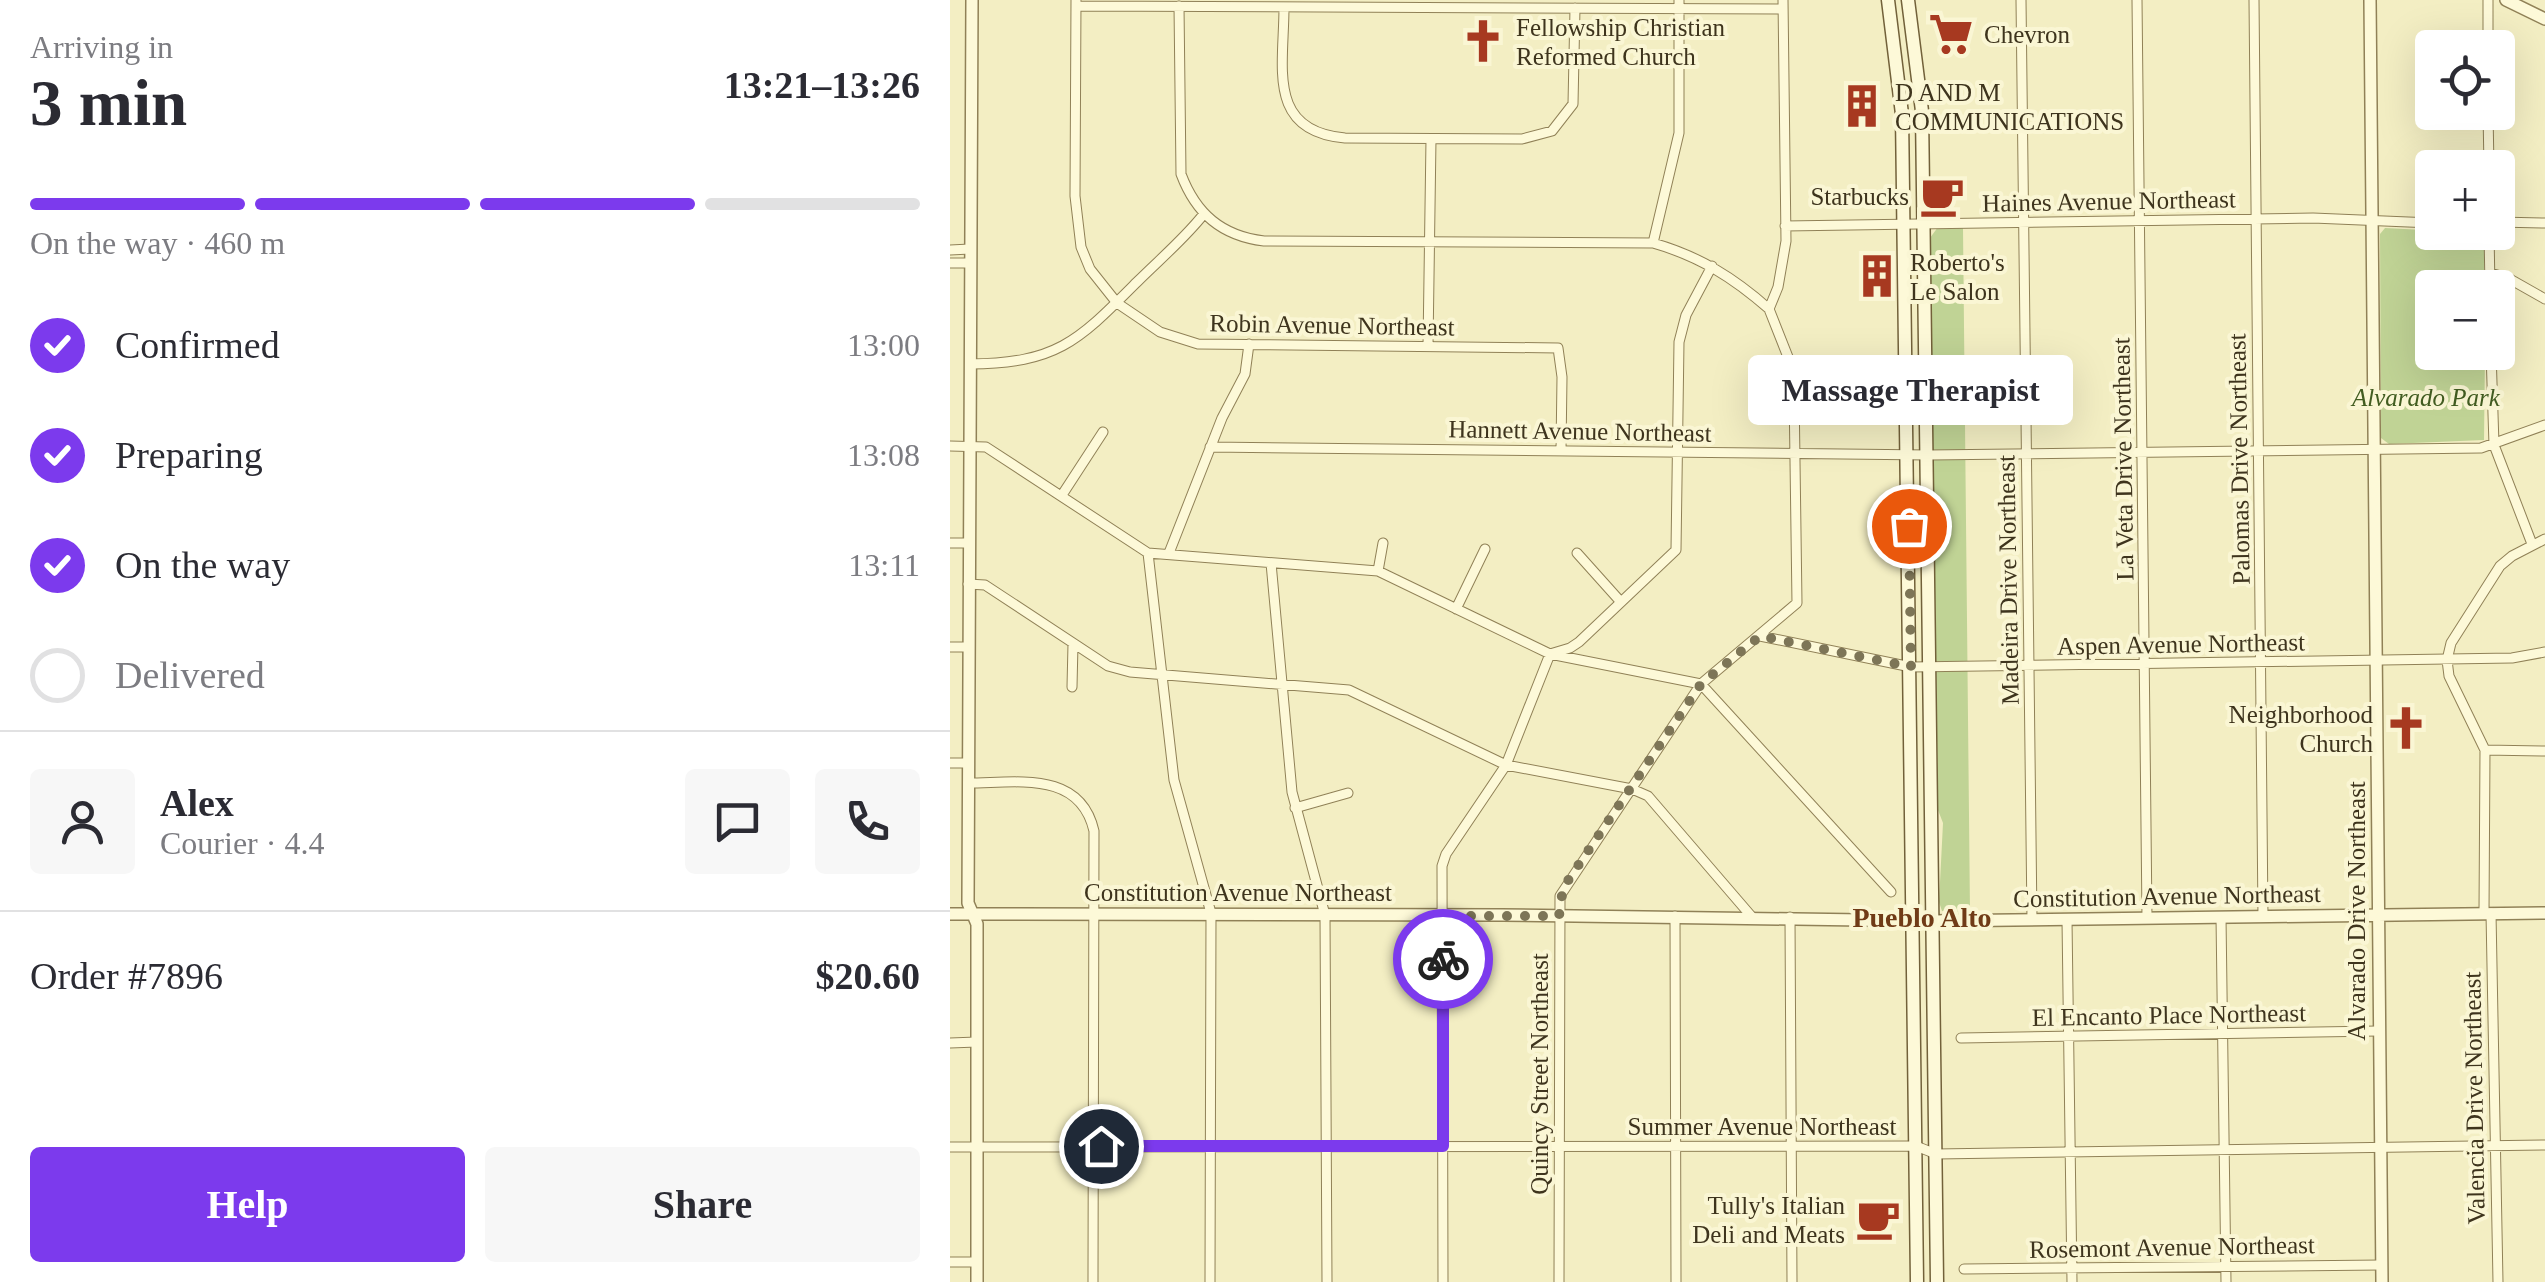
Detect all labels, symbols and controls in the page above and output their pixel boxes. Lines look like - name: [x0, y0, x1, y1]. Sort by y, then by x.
- supermarket icon: Chevron: [1927, 10, 1975, 58]
- place label: Fellowship Christian Reformed Church: [1516, 14, 1726, 70]
- church icon: Fellowship Christian Reformed Church: [1459, 17, 1507, 65]
- place label: Chevron: [1984, 21, 2071, 48]
- text: Arriving in: [30, 29, 173, 65]
- map controls: [2415, 30, 2515, 370]
- button: locate: [2415, 30, 2515, 130]
- text: 13:21–13:26: [724, 64, 920, 106]
- text: 3 min: [30, 67, 187, 139]
- place label: D AND M COMMUNICATIONS: [1895, 79, 2124, 135]
- building icon: D AND M COMMUNICATIONS: [1838, 82, 1886, 130]
- button: +: [2415, 150, 2515, 250]
- cafe icon: Starbucks: [1918, 172, 1966, 220]
- place label: Starbucks: [1810, 183, 1909, 210]
- street label: Haines Avenue Northeast: [1982, 185, 2236, 217]
- text: On the way · 460 m: [30, 225, 285, 261]
- place label: Roberto's Le Salon: [1910, 249, 2005, 305]
- building icon: Roberto's Le Salon: [1853, 252, 1901, 300]
- button: −: [2415, 270, 2515, 370]
- street label: Robin Avenue Northeast: [1209, 309, 1455, 341]
- icon: check: [30, 318, 85, 373]
- text: Confirmed: [115, 324, 280, 366]
- text: 13:00: [847, 327, 920, 363]
- street label: Palomas Drive Northeast: [2223, 333, 2255, 585]
- street label: La Veta Drive Northeast: [2107, 337, 2139, 581]
- callout: Massage Therapist: [1746, 356, 2072, 426]
- text: Massage Therapist: [1781, 372, 2040, 408]
- park label: Alvarado Park: [2350, 384, 2501, 411]
- street label: Hannett Avenue Northeast: [1448, 415, 1712, 447]
- icon: check: [30, 428, 85, 483]
- text: Preparing: [115, 434, 263, 476]
- text: 13:08: [847, 437, 920, 473]
- street label: Madeira Drive Northeast: [1992, 455, 2024, 705]
- pin: [1867, 484, 1952, 569]
- icon: bag: [1882, 499, 1937, 554]
- icon: check: [30, 538, 85, 593]
- text: On the way: [115, 544, 290, 586]
- text: 13:11: [848, 547, 920, 583]
- street label: Aspen Avenue Northeast: [2057, 628, 2305, 660]
- text: Delivered: [115, 654, 265, 696]
- place label: Neighborhood Church: [2229, 701, 2373, 757]
- church icon: Neighborhood Church: [2382, 704, 2430, 752]
- button: person: [30, 769, 135, 874]
- button: chat: [685, 769, 790, 874]
- button: phone: [815, 769, 920, 874]
- street label: Alvarado Drive Northeast: [2343, 781, 2370, 1041]
- text: Alex: [160, 782, 234, 824]
- text: Courier · 4.4: [160, 825, 324, 861]
- street label: Constitution Avenue Northeast: [1084, 879, 1392, 906]
- street label: Constitution Avenue Northeast: [2013, 880, 2321, 912]
- district label: Pueblo Alto: [1852, 902, 1992, 933]
- courier: [1393, 909, 1493, 1009]
- icon: bike: [1416, 932, 1471, 987]
- street label: Quincy Street Northeast: [1526, 953, 1553, 1195]
- text: Order #7896: [30, 955, 223, 997]
- text: $20.60: [816, 955, 920, 997]
- street label: Valencia Drive Northeast: [2458, 971, 2490, 1225]
- street label: El Encanto Place Northeast: [2032, 999, 2306, 1031]
- pin: [1059, 1104, 1144, 1189]
- street label: Summer Avenue Northeast: [1628, 1113, 1897, 1140]
- icon: home: [1074, 1119, 1129, 1174]
- button: Help: [30, 1147, 465, 1262]
- button: Share: [485, 1147, 920, 1262]
- place label: Tully's Italian Deli and Meats: [1692, 1192, 1845, 1248]
- cafe icon: Tully's Italian Deli and Meats: [1854, 1195, 1902, 1243]
- street label: Rosemont Avenue Northeast: [2029, 1231, 2315, 1263]

